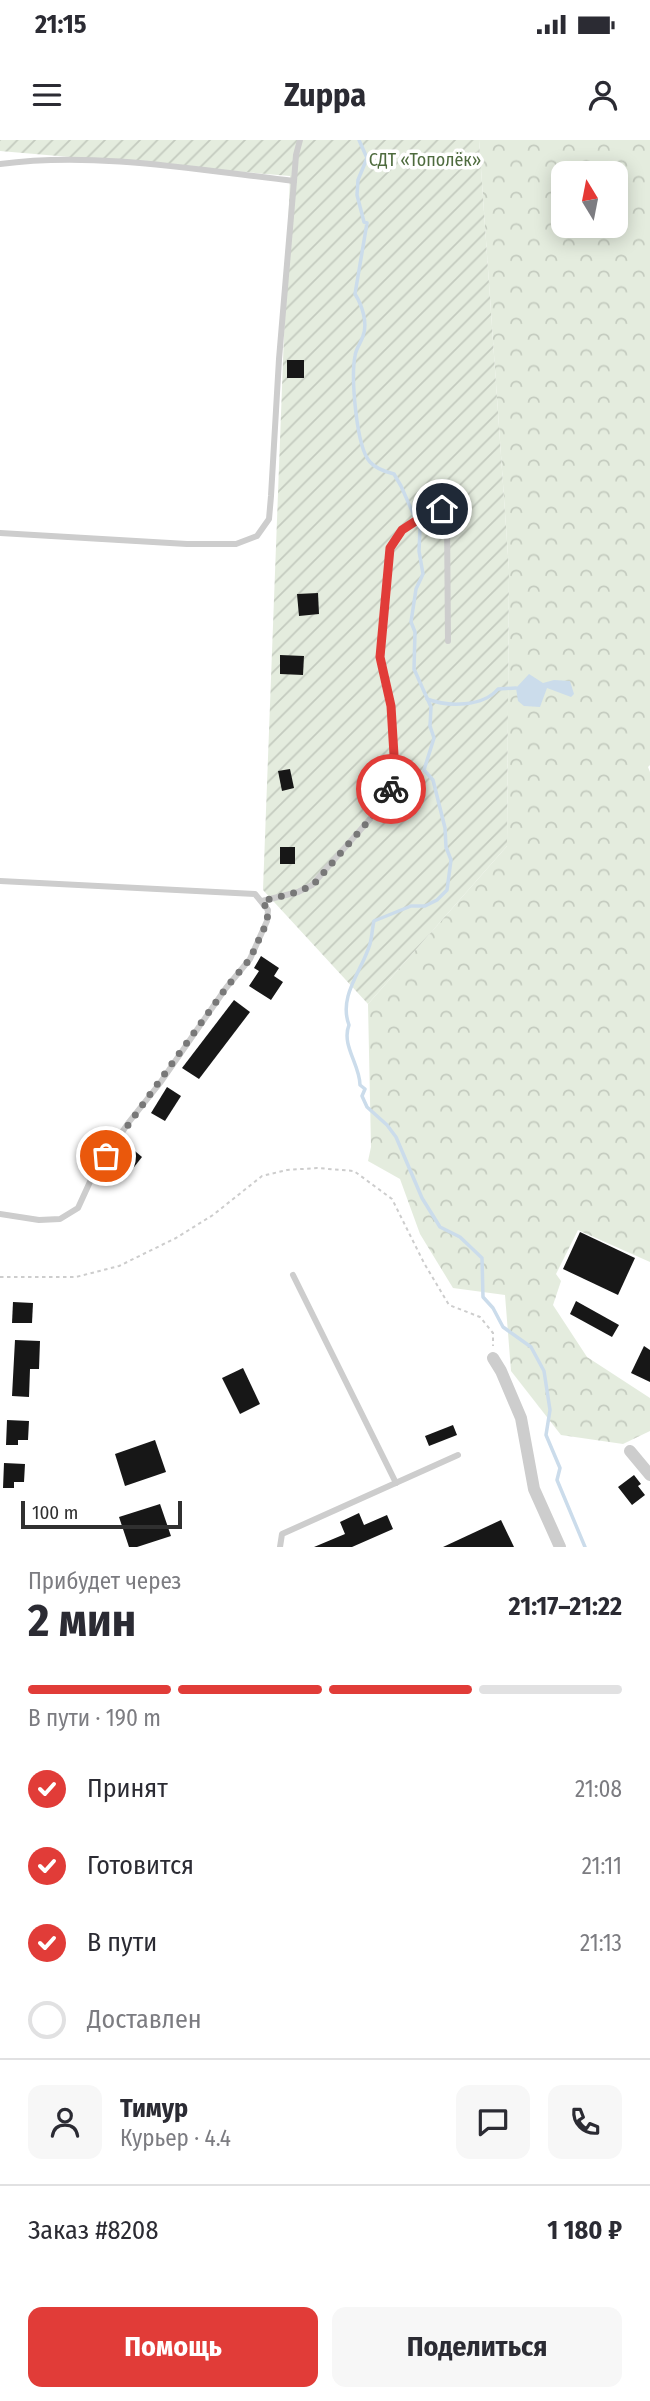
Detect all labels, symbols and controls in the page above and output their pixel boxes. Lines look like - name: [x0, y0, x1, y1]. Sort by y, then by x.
- text: 21:15: [35, 9, 86, 40]
- icon: menu: [28, 76, 66, 114]
- text: Zuppa: [284, 76, 366, 114]
- icon: person: [584, 76, 622, 114]
- park label: СДТ «Тополёк»: [369, 149, 481, 171]
- north arrow: [551, 161, 628, 238]
- map controls: [551, 161, 628, 238]
- pin: [412, 479, 472, 539]
- icon: home: [423, 490, 461, 528]
- courier: [356, 754, 426, 824]
- icon: bike: [372, 770, 410, 808]
- pin: [76, 1126, 136, 1186]
- icon: bag: [87, 1137, 125, 1175]
- scale bar: [21, 1498, 182, 1530]
- text: 100 m: [32, 1501, 78, 1524]
- text: Прибудет через: [28, 1567, 181, 1595]
- text: 21:17–21:22: [509, 1591, 622, 1622]
- text: 2 мин: [28, 1593, 136, 1648]
- text: В пути · 190 m: [28, 1704, 161, 1732]
- icon: check: [28, 1770, 66, 1808]
- text: Принят: [87, 1773, 168, 1804]
- text: 21:08: [575, 1775, 622, 1803]
- icon: check: [28, 1847, 66, 1885]
- text: Готовится: [87, 1850, 194, 1881]
- text: 21:11: [582, 1852, 622, 1880]
- icon: check: [28, 1924, 66, 1962]
- text: В пути: [87, 1927, 157, 1958]
- text: 21:13: [580, 1929, 622, 1957]
- text: Доставлен: [87, 2004, 202, 2035]
- button: person: [28, 2085, 102, 2159]
- button: chat: [456, 2085, 530, 2159]
- button: phone: [548, 2085, 622, 2159]
- text: Тимур: [120, 2093, 188, 2124]
- text: Курьер · 4.4: [120, 2124, 231, 2152]
- text: Заказ #8208: [28, 2215, 158, 2246]
- text: 1 180 ₽: [547, 2215, 622, 2246]
- button: Помощь: [28, 2307, 318, 2387]
- button: Поделиться: [332, 2307, 622, 2387]

